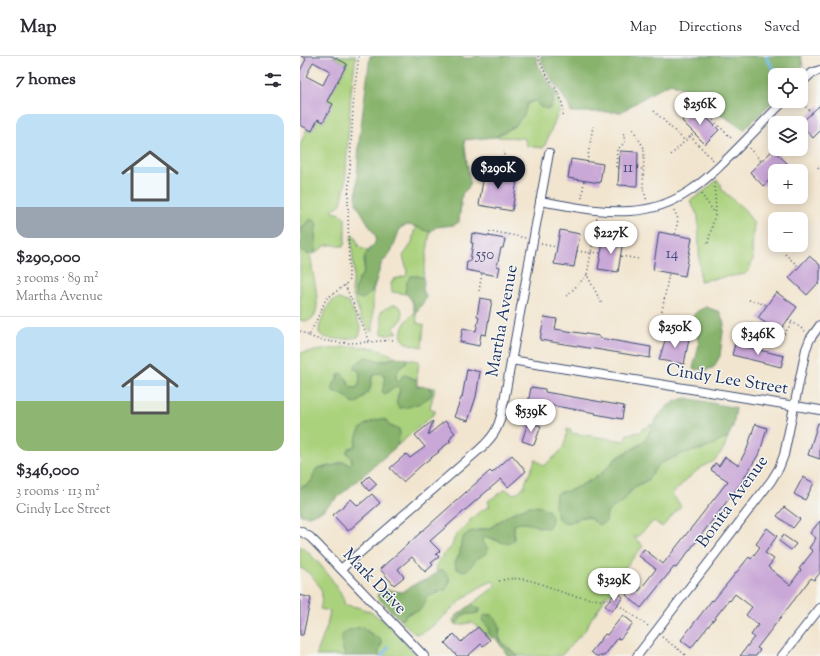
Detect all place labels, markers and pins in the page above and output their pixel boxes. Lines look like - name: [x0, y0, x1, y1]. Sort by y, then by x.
- pin: $256K: [672, 92, 728, 126]
- pin: $290K: [470, 156, 526, 190]
- pin: $227K: [583, 221, 639, 255]
- pin: $250K: [647, 315, 703, 349]
- pin: $346K: [730, 322, 786, 356]
- pin: $539K: [503, 399, 559, 433]
- pin: $329K: [586, 568, 642, 602]

